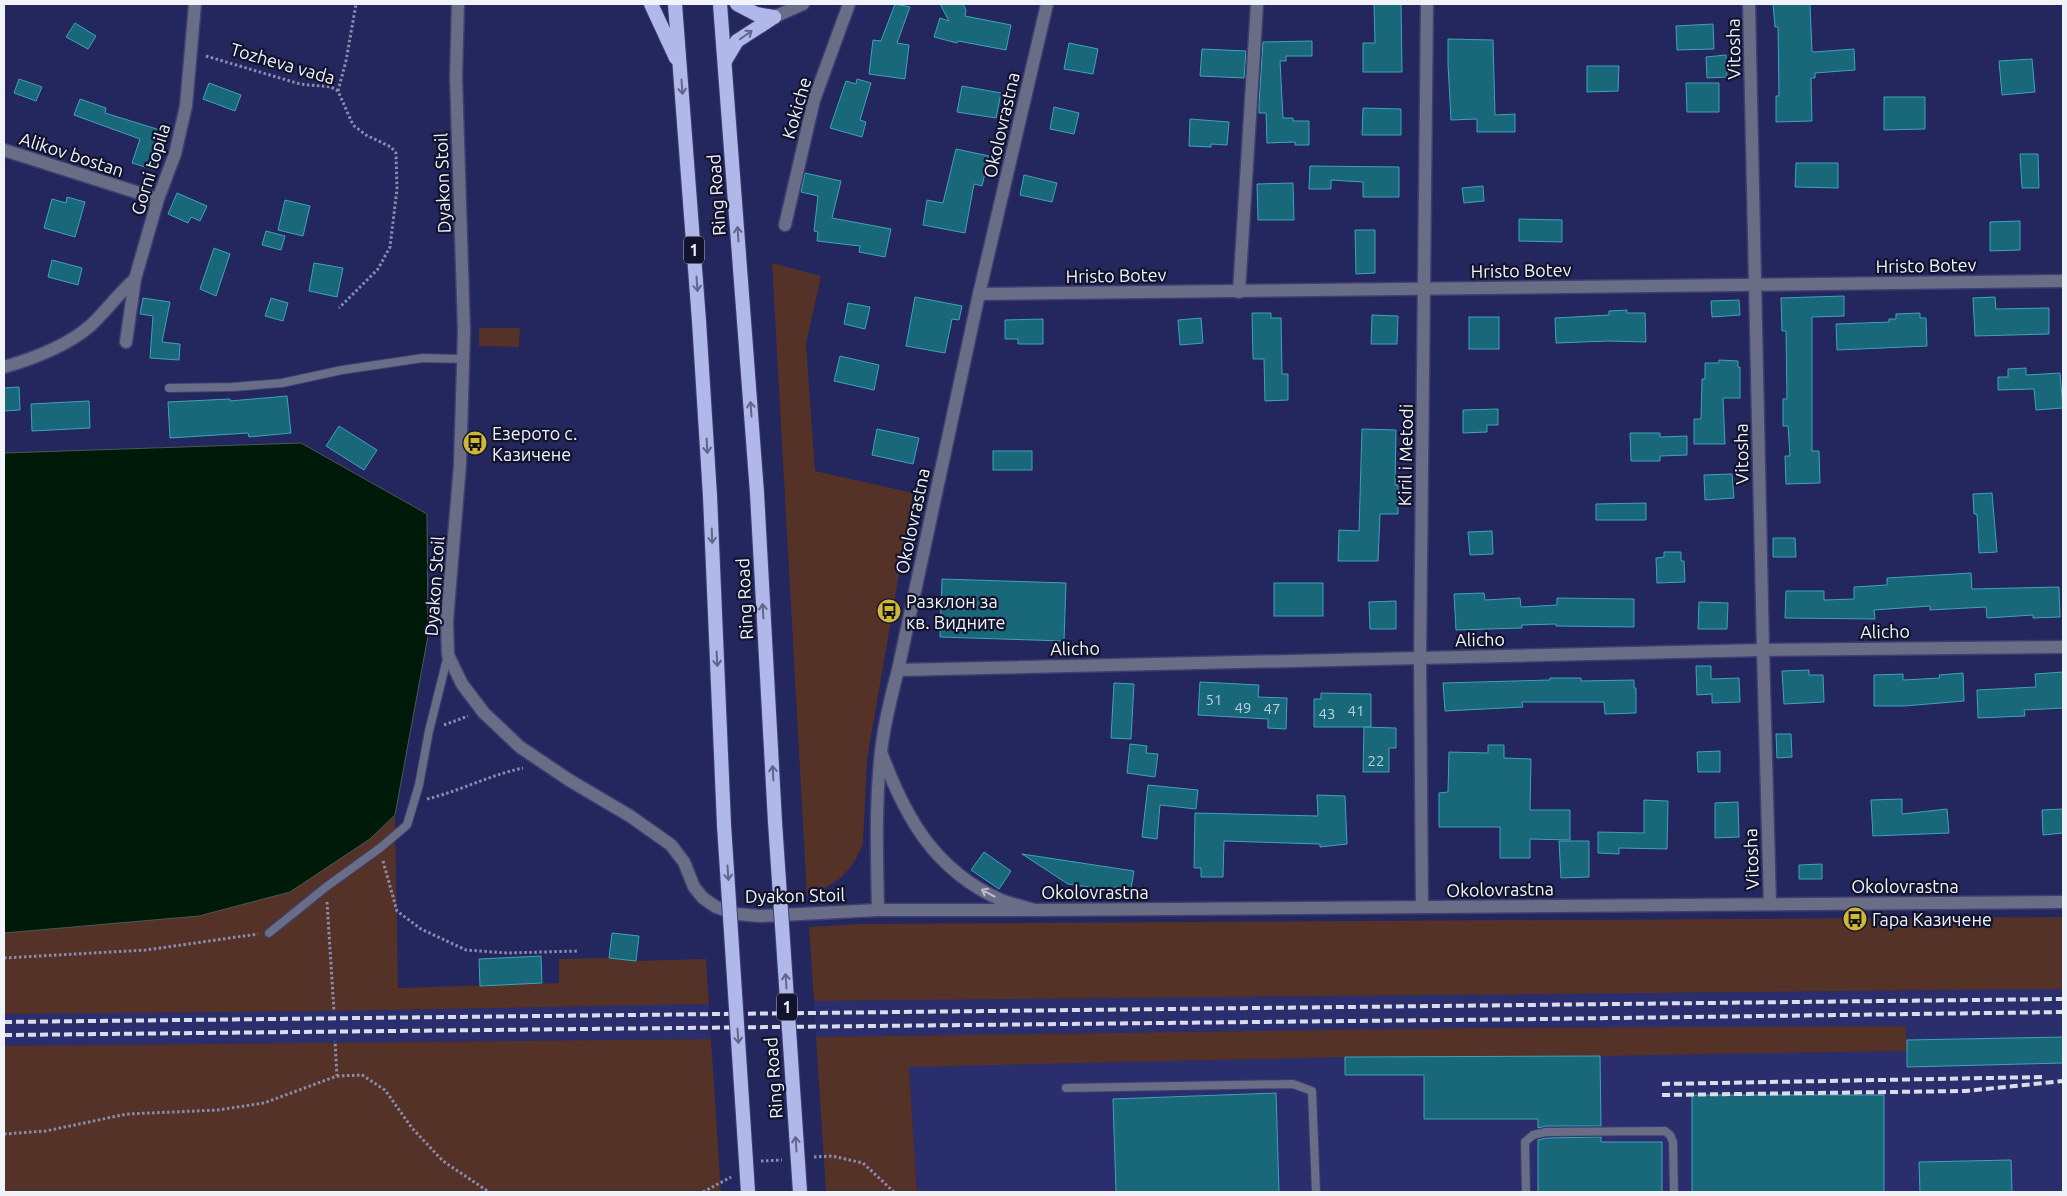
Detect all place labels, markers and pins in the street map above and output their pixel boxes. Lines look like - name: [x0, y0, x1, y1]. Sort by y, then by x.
- place label: Езерото с. Казичене: [492, 423, 577, 464]
- bus stop icon: Езерото с. Казичене: [462, 430, 488, 456]
- place label: Разклон за кв. Видните: [906, 591, 1006, 632]
- bus stop icon: Разклон за кв. Видните: [876, 598, 902, 624]
- bus stop icon: Гара Казичене: [1842, 906, 1868, 932]
- place label: Гара Казичене: [1872, 909, 1992, 929]

